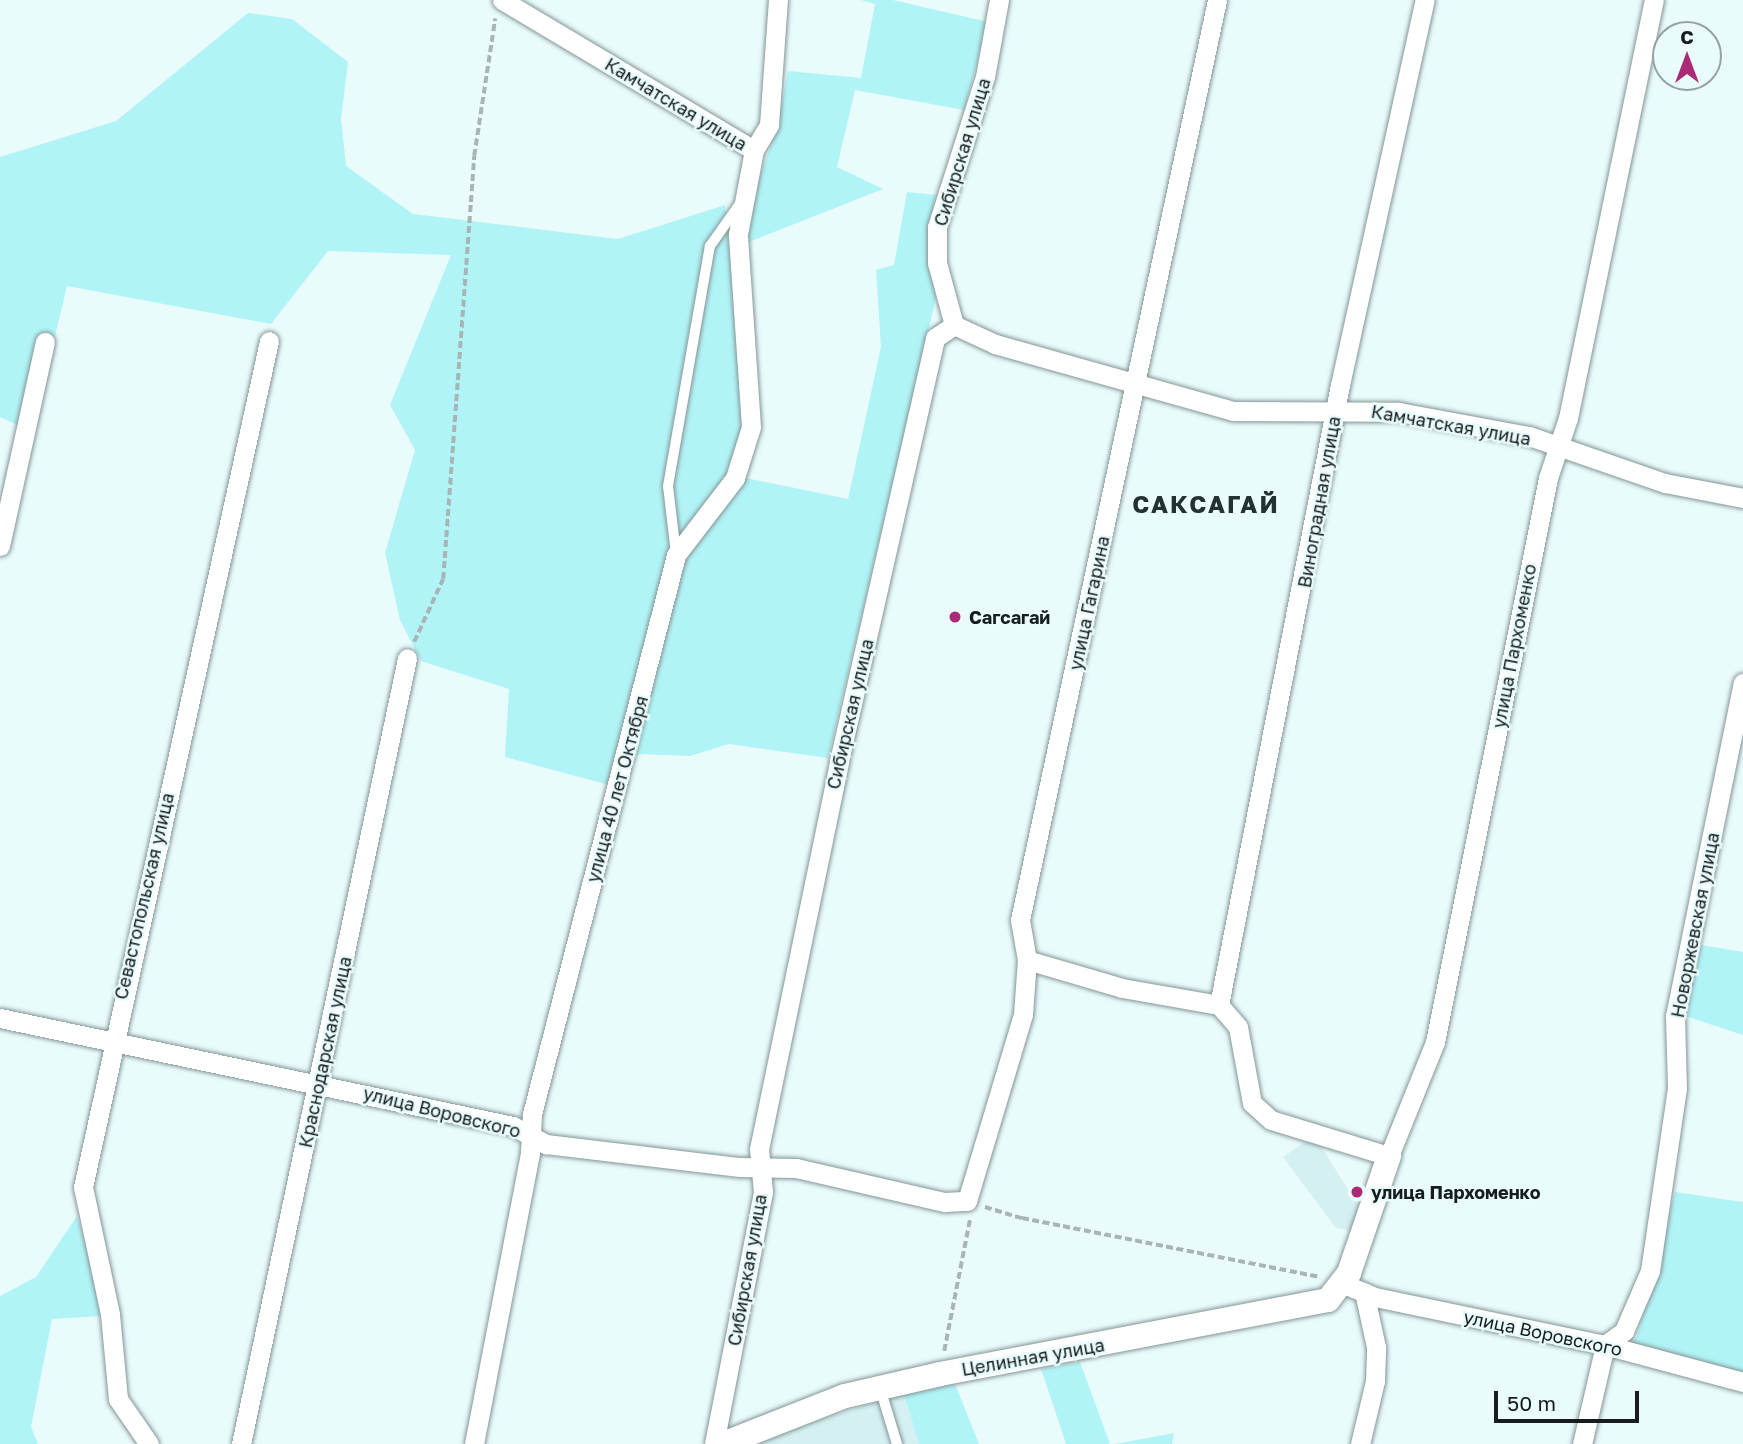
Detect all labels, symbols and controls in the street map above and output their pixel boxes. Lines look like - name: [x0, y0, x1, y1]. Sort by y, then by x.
- north arrow: [1652, 21, 1722, 91]
- text: С: [1680, 25, 1694, 48]
- street label: Камчатская улица: [601, 53, 751, 155]
- street label: Сибирская улица: [929, 75, 995, 229]
- street label: Камчатская улица: [1369, 400, 1533, 450]
- street label: Виноградная улица: [1293, 415, 1345, 589]
- district label: САКСАГАЙ: [1133, 490, 1279, 518]
- street label: улица Гагарина: [1064, 534, 1114, 672]
- street label: улица Пархоменко: [1487, 562, 1541, 730]
- place label: Сагсагай: [969, 606, 1050, 628]
- marker: Сагсагай: [947, 609, 963, 625]
- street label: Сибирская улица: [822, 637, 878, 791]
- street label: улица 40 лет Октября: [582, 693, 652, 885]
- street label: Севастопольская улица: [110, 791, 178, 1001]
- street label: Новоржевская улица: [1666, 830, 1724, 1020]
- street label: Краснодарская улица: [294, 954, 356, 1150]
- street label: улица Воровского: [361, 1082, 523, 1142]
- place label: улица Пархоменко: [1371, 1181, 1541, 1203]
- marker: улица Пархоменко: [1349, 1184, 1365, 1200]
- street label: Сибирская улица: [723, 1192, 771, 1348]
- street label: улица Воровского: [1462, 1306, 1624, 1360]
- street label: Целинная улица: [960, 1334, 1106, 1380]
- scale bar: [1498, 1378, 1643, 1422]
- text: 50 m: [1507, 1390, 1556, 1416]

